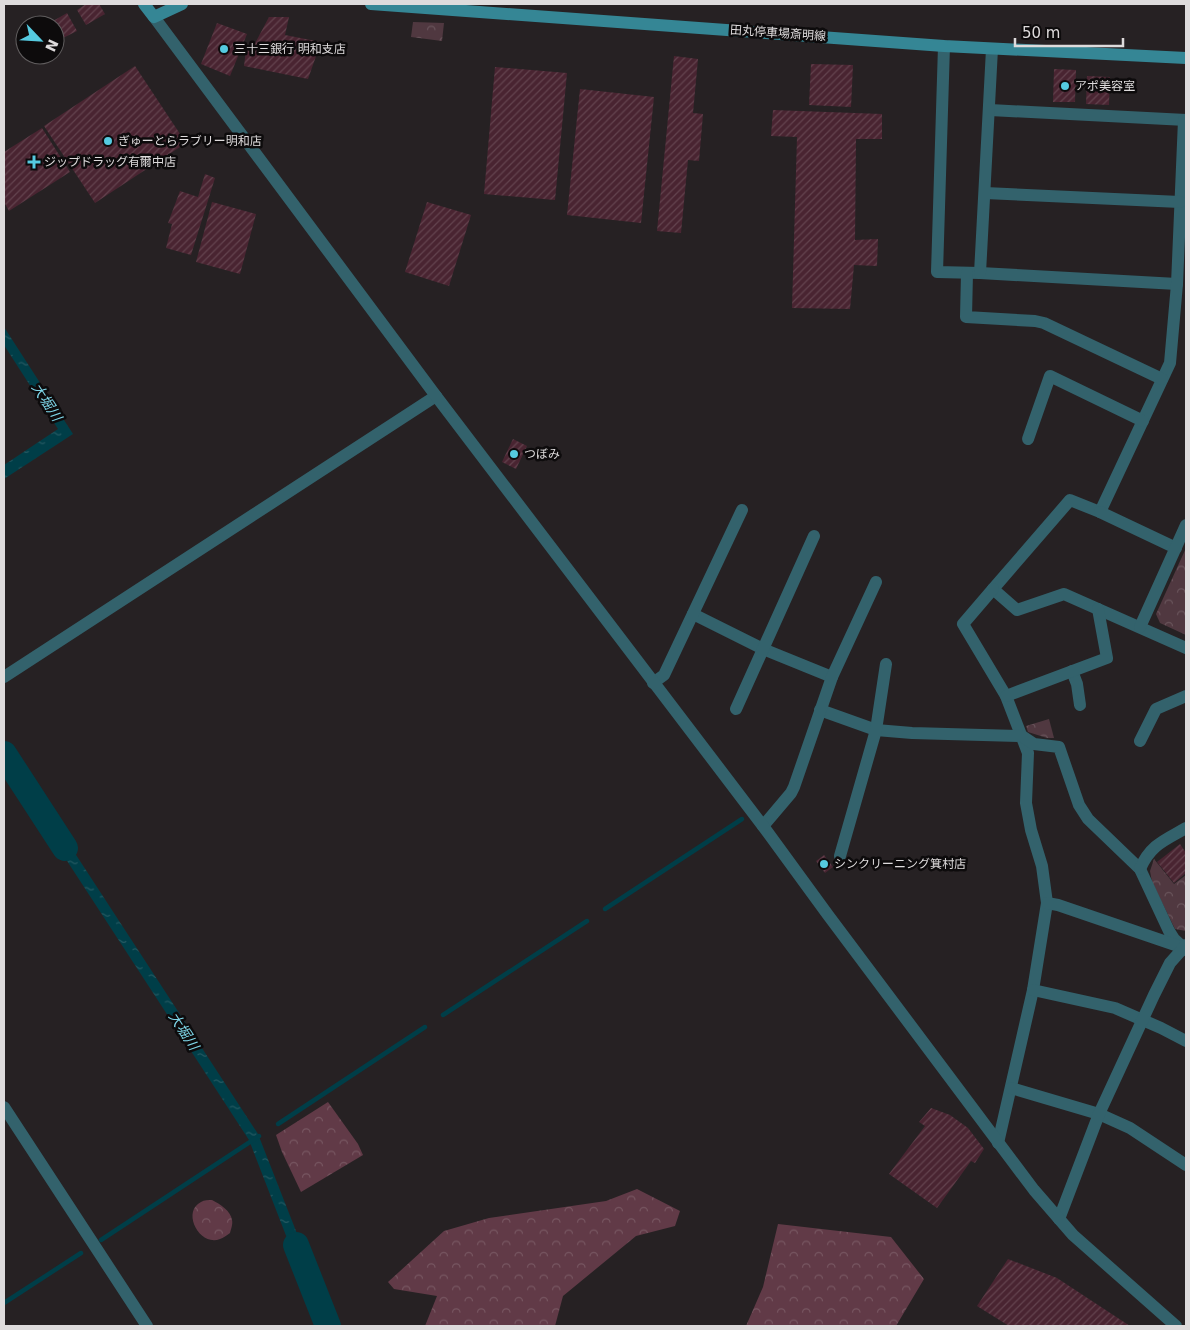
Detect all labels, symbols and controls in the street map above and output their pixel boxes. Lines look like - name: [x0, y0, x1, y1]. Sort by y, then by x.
- north arrow: [15, 15, 65, 65]
- scale bar: [1015, 15, 1122, 47]
- street label: 田丸停車場斎明線: [730, 23, 826, 43]
- text: 50 m: [1022, 24, 1060, 42]
- text: N: [42, 37, 62, 54]
- place label: 三十三銀行 明和支店: [234, 42, 346, 56]
- marker: 三十三銀行 明和支店: [218, 43, 230, 55]
- place label: アポ美容室: [1075, 79, 1135, 93]
- marker: アポ美容室: [1059, 80, 1071, 92]
- place label: ぎゅーとらラブリー明和店: [118, 134, 262, 148]
- marker: ぎゅーとらラブリー明和店: [102, 135, 114, 147]
- place label: ジップドラッグ有爾中店: [44, 155, 176, 169]
- marker: ジップドラッグ有爾中店: [28, 156, 40, 168]
- water label: 大堀川: [29, 380, 66, 426]
- place label: つぼみ: [524, 447, 560, 461]
- marker: つぼみ: [508, 448, 520, 460]
- place label: シンクリーニング箕村店: [834, 857, 966, 871]
- marker: シンクリーニング箕村店: [818, 858, 830, 870]
- water label: 大堀川: [166, 1009, 203, 1055]

